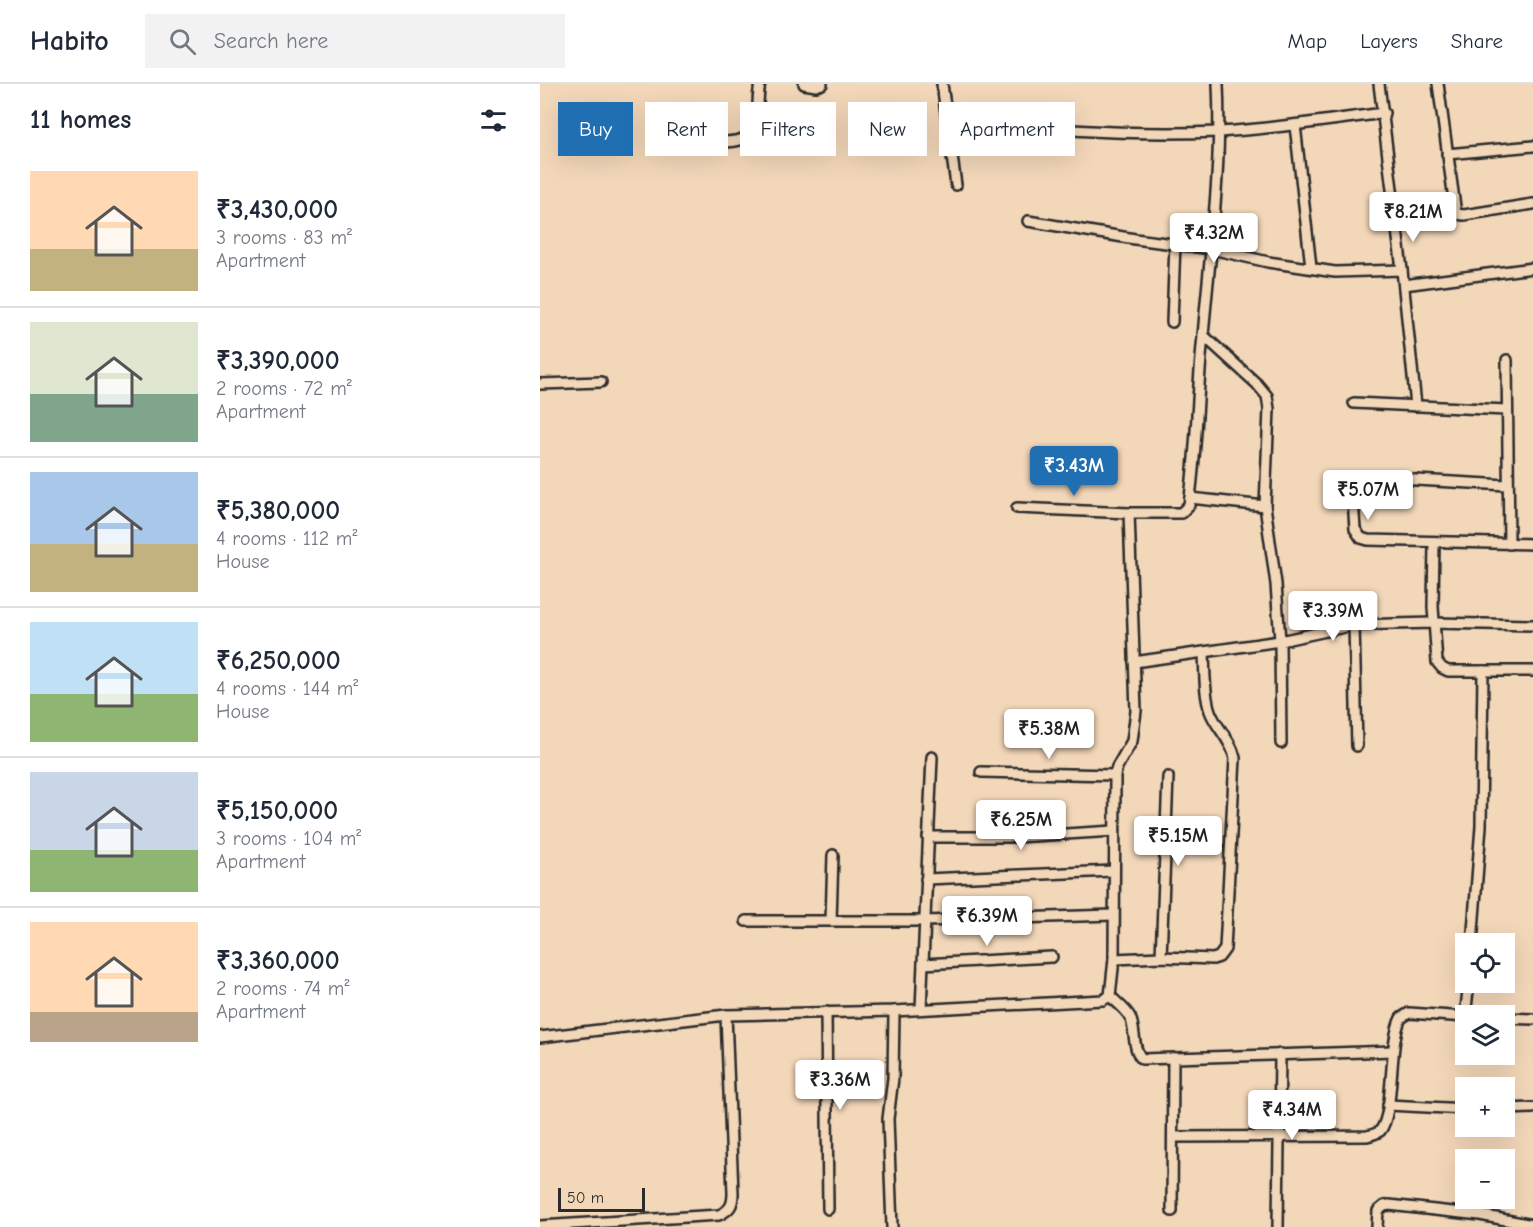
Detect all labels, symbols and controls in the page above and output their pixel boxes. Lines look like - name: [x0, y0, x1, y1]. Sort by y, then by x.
- search box: [145, 14, 565, 68]
- text: Habito: [30, 25, 109, 57]
- icon: search: [166, 25, 199, 58]
- text: Search here: [214, 28, 328, 54]
- text: Map: [1288, 29, 1327, 53]
- text: Layers: [1360, 29, 1418, 53]
- text: Share: [1451, 29, 1503, 53]
- chip: Buy: [558, 102, 633, 156]
- chip: Rent: [645, 102, 728, 156]
- chip: Filters: [740, 102, 836, 156]
- chip: New: [848, 102, 927, 156]
- chip: Apartment: [939, 102, 1075, 156]
- icon: filters: [477, 104, 510, 137]
- text: 11 homes: [30, 105, 131, 135]
- pin: ₹8.21M: [1364, 192, 1462, 243]
- icon: home: [78, 195, 150, 267]
- text: ₹3,430,000: [216, 195, 338, 225]
- text: ₹8.21M: [1383, 200, 1443, 223]
- pin: ₹4.32M: [1165, 213, 1263, 264]
- text: ₹4.32M: [1184, 221, 1244, 244]
- text: 3 rooms · 83 m²: [216, 226, 352, 249]
- text: Apartment: [216, 249, 306, 272]
- icon: home: [78, 346, 150, 418]
- text: ₹3,390,000: [216, 346, 340, 376]
- text: 2 rooms · 72 m²: [216, 377, 352, 400]
- text: Apartment: [216, 400, 306, 423]
- pin: ₹3.43M: [1025, 446, 1123, 497]
- text: ₹3.43M: [1044, 454, 1104, 477]
- pin: ₹5.07M: [1319, 470, 1417, 521]
- text: ₹5.07M: [1337, 478, 1399, 501]
- icon: home: [78, 496, 150, 568]
- text: ₹5,380,000: [216, 496, 340, 526]
- text: 4 rooms · 112 m²: [216, 527, 357, 550]
- text: House: [216, 550, 270, 573]
- pin: ₹3.39M: [1284, 591, 1382, 642]
- text: ₹3.39M: [1302, 599, 1364, 622]
- icon: home: [78, 646, 150, 718]
- text: ₹6,250,000: [216, 646, 341, 676]
- text: 4 rooms · 144 m²: [216, 677, 358, 700]
- text: House: [216, 700, 270, 723]
- pin: ₹5.38M: [1000, 709, 1098, 760]
- text: ₹5.38M: [1018, 717, 1080, 740]
- icon: home: [78, 796, 150, 868]
- text: ₹5,150,000: [216, 796, 338, 826]
- pin: ₹6.25M: [972, 800, 1070, 851]
- text: ₹6.25M: [990, 808, 1052, 831]
- pin: ₹5.15M: [1129, 816, 1227, 867]
- text: ₹5.15M: [1148, 824, 1208, 847]
- text: 3 rooms · 104 m²: [216, 827, 361, 850]
- text: Apartment: [216, 850, 306, 873]
- pin: ₹6.39M: [938, 896, 1036, 947]
- text: ₹6.39M: [956, 904, 1018, 927]
- map controls: [1455, 933, 1515, 1209]
- button: locate: [1455, 933, 1515, 993]
- icon: home: [78, 946, 150, 1018]
- text: ₹3,360,000: [216, 946, 340, 976]
- text: 2 rooms · 74 m²: [216, 977, 349, 1000]
- text: Apartment: [216, 1000, 306, 1023]
- button: layers: [1455, 1005, 1515, 1065]
- pin: ₹3.36M: [791, 1060, 889, 1111]
- text: ₹3.36M: [809, 1068, 871, 1091]
- button: +: [1455, 1077, 1515, 1137]
- pin: ₹4.34M: [1243, 1090, 1341, 1141]
- text: ₹4.34M: [1262, 1098, 1322, 1121]
- button: −: [1455, 1149, 1515, 1209]
- scale bar: [558, 1185, 645, 1212]
- text: 50 m: [567, 1189, 604, 1207]

